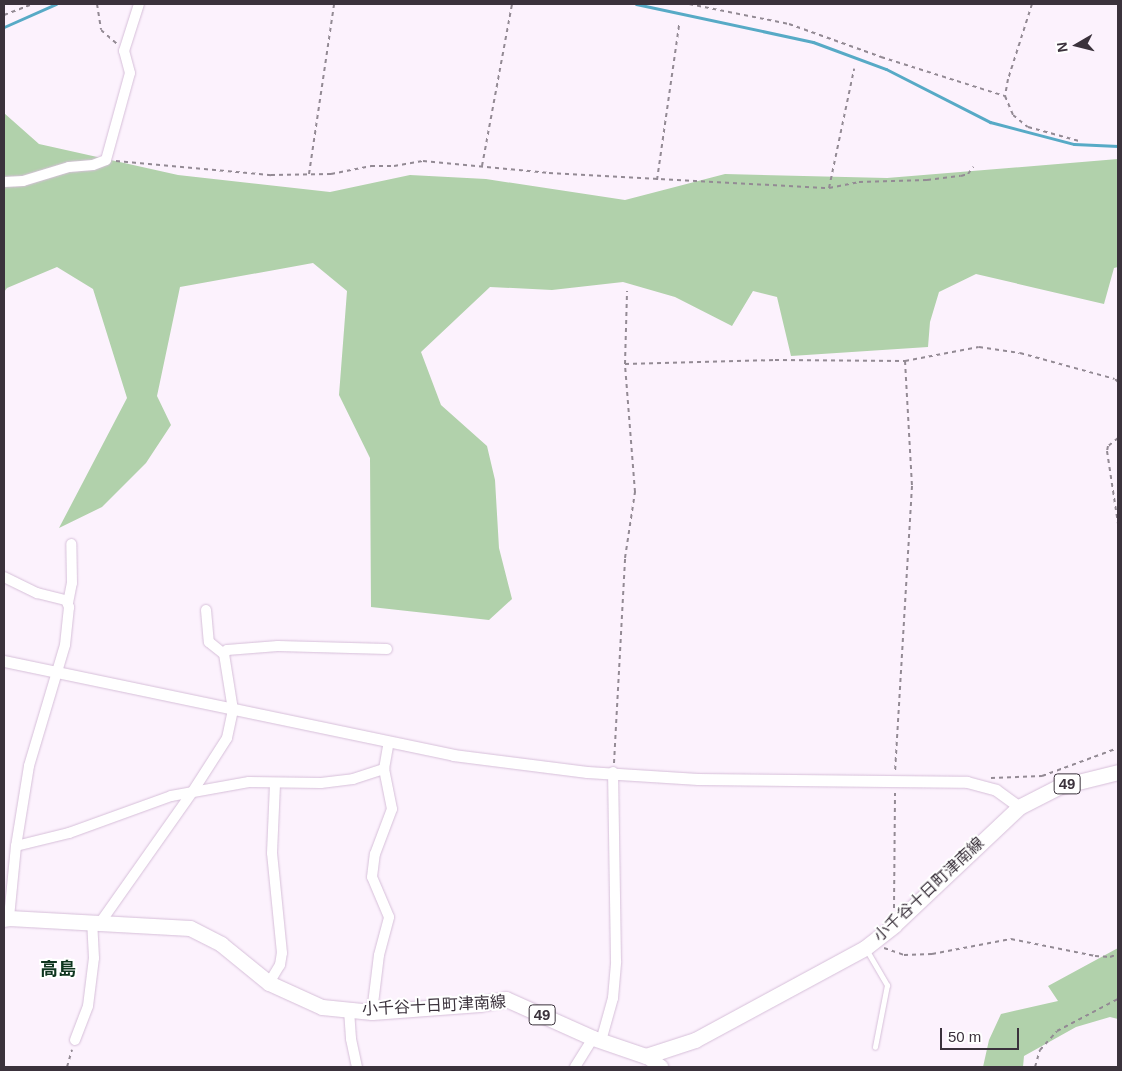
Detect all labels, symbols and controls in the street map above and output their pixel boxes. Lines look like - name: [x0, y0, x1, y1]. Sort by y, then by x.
- north arrow: [1052, 20, 1102, 70]
- text: N: [1054, 41, 1071, 53]
- road number: 49: [1053, 772, 1081, 796]
- street label: 小千谷十日町津南線: [870, 834, 988, 946]
- district label: 高島: [40, 958, 76, 980]
- street label: 小千谷十日町津南線: [362, 993, 506, 1019]
- road number: 49: [528, 1002, 556, 1028]
- scale bar: [942, 1018, 1021, 1050]
- text: 50 m: [948, 1028, 981, 1045]

